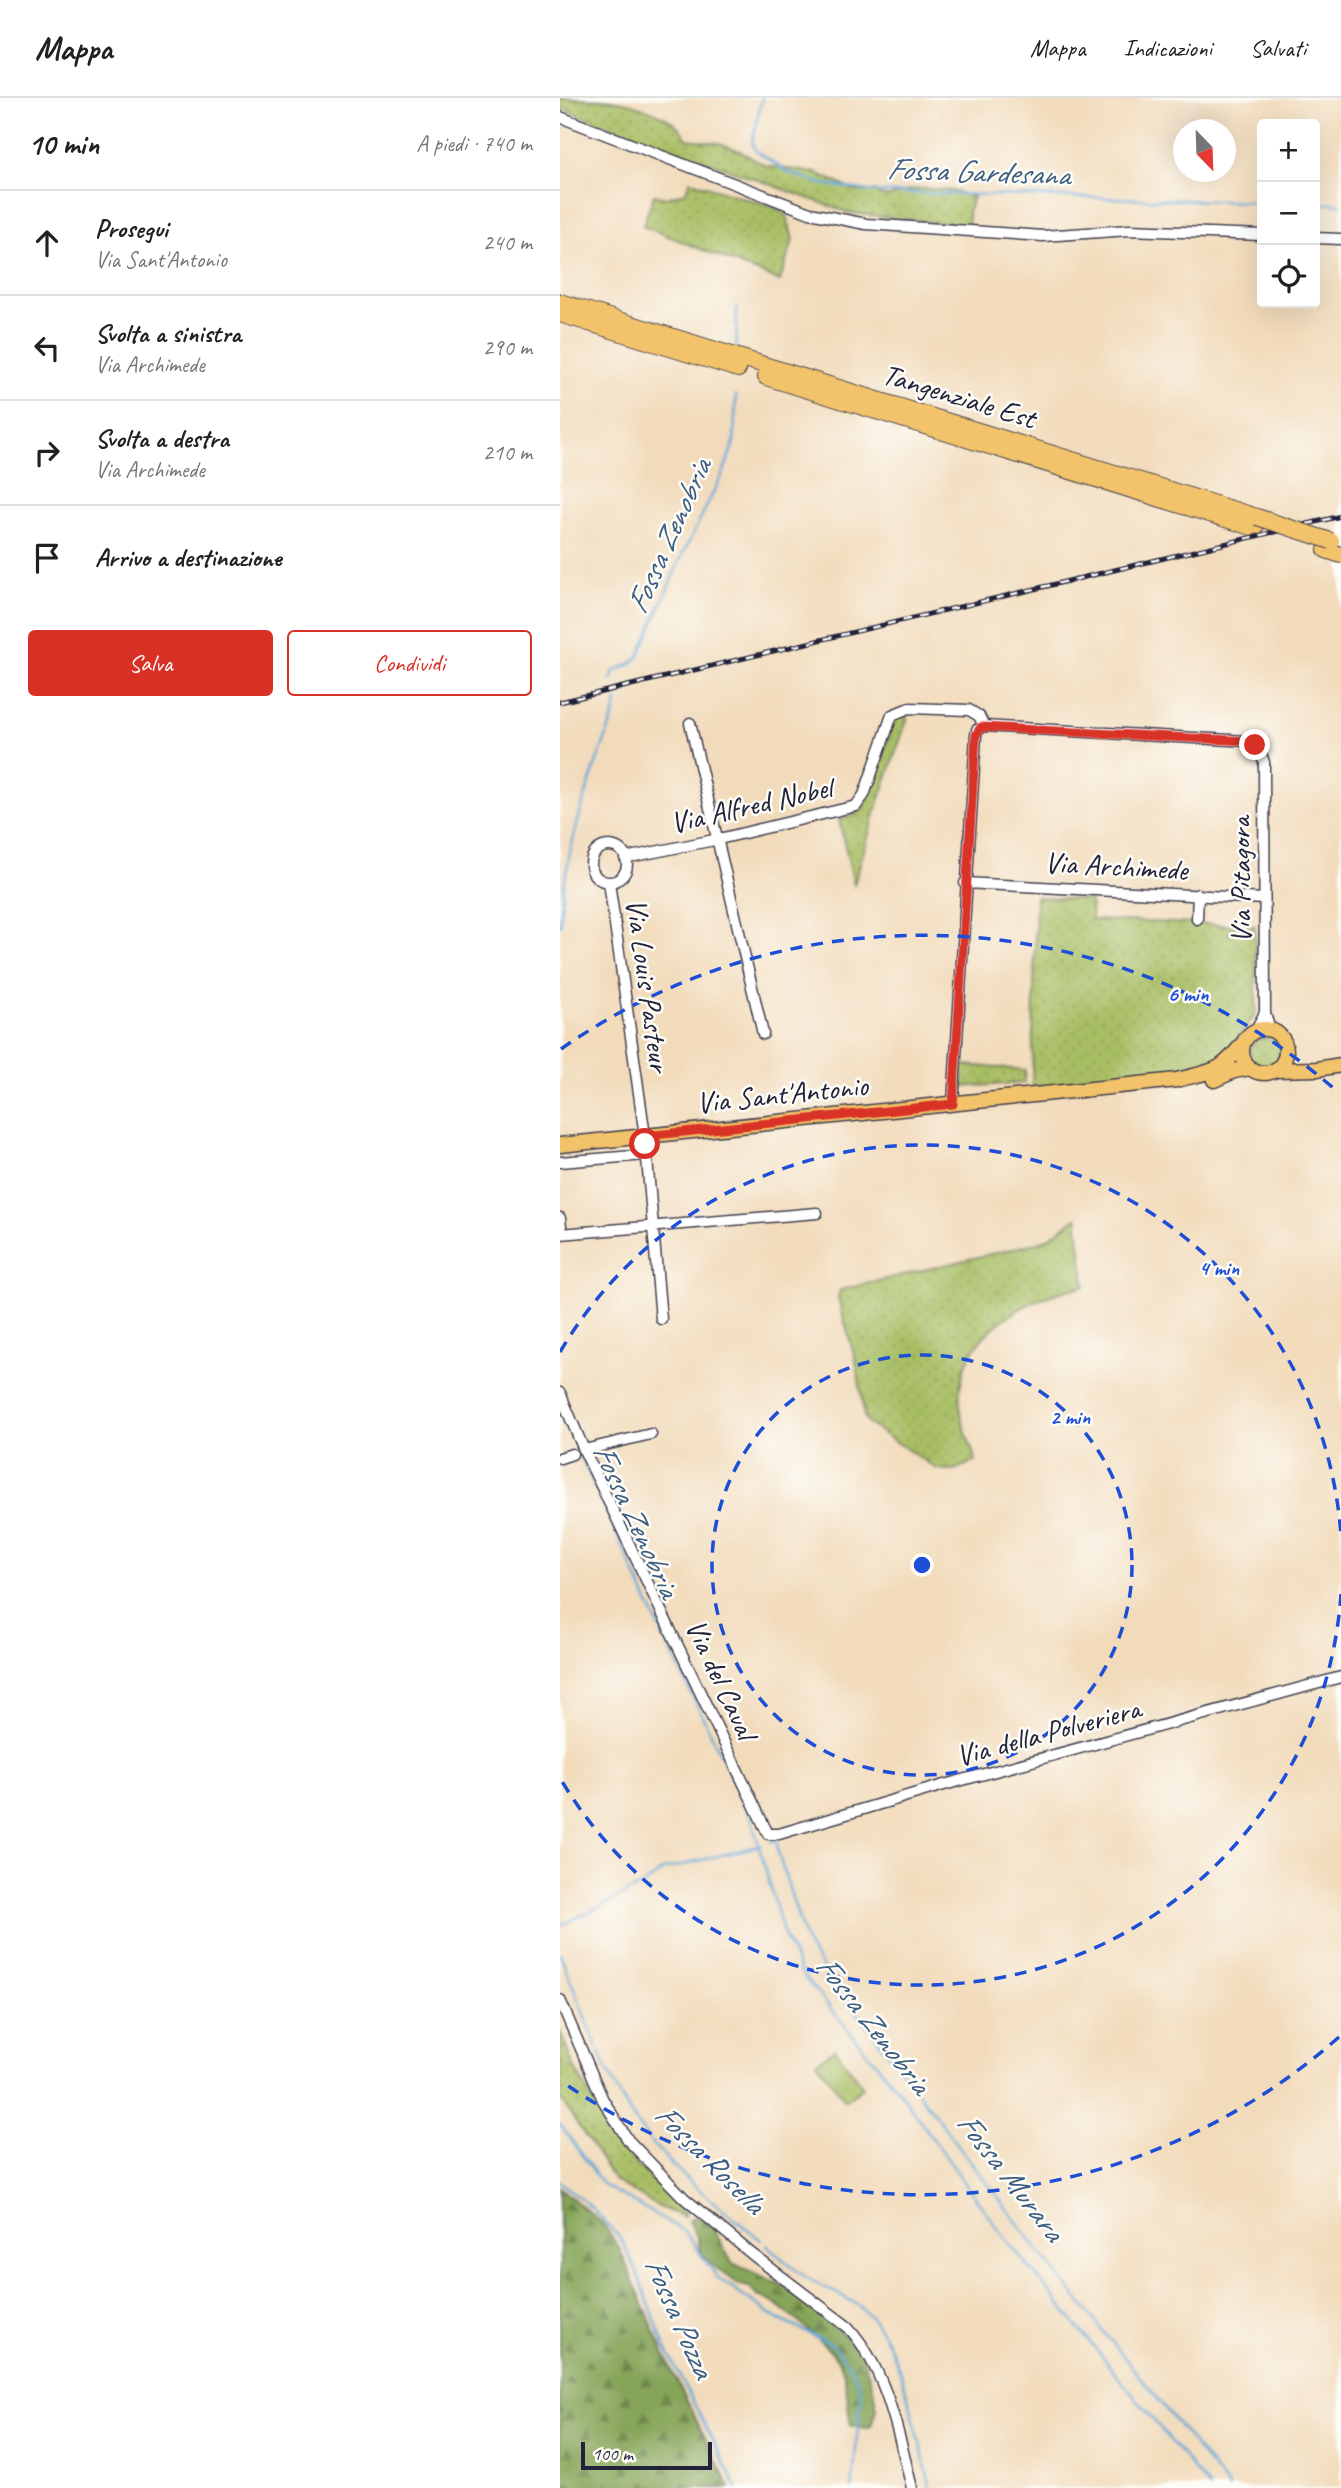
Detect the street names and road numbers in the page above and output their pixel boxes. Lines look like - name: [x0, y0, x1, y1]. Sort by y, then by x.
- street label: Tangenziale Est: [878, 355, 1043, 438]
- street label: Via Alfred Nobel: [667, 767, 840, 842]
- street label: Via Pitagora: [1221, 814, 1259, 943]
- street label: Via Archimede: [1044, 843, 1191, 889]
- street label: Via Louis Pasteur: [617, 896, 679, 1077]
- street label: Via Sant'Antonio: [695, 1066, 871, 1122]
- street label: Via del Caval: [677, 1613, 767, 1749]
- street label: Via della Polveriera: [952, 1688, 1147, 1775]

